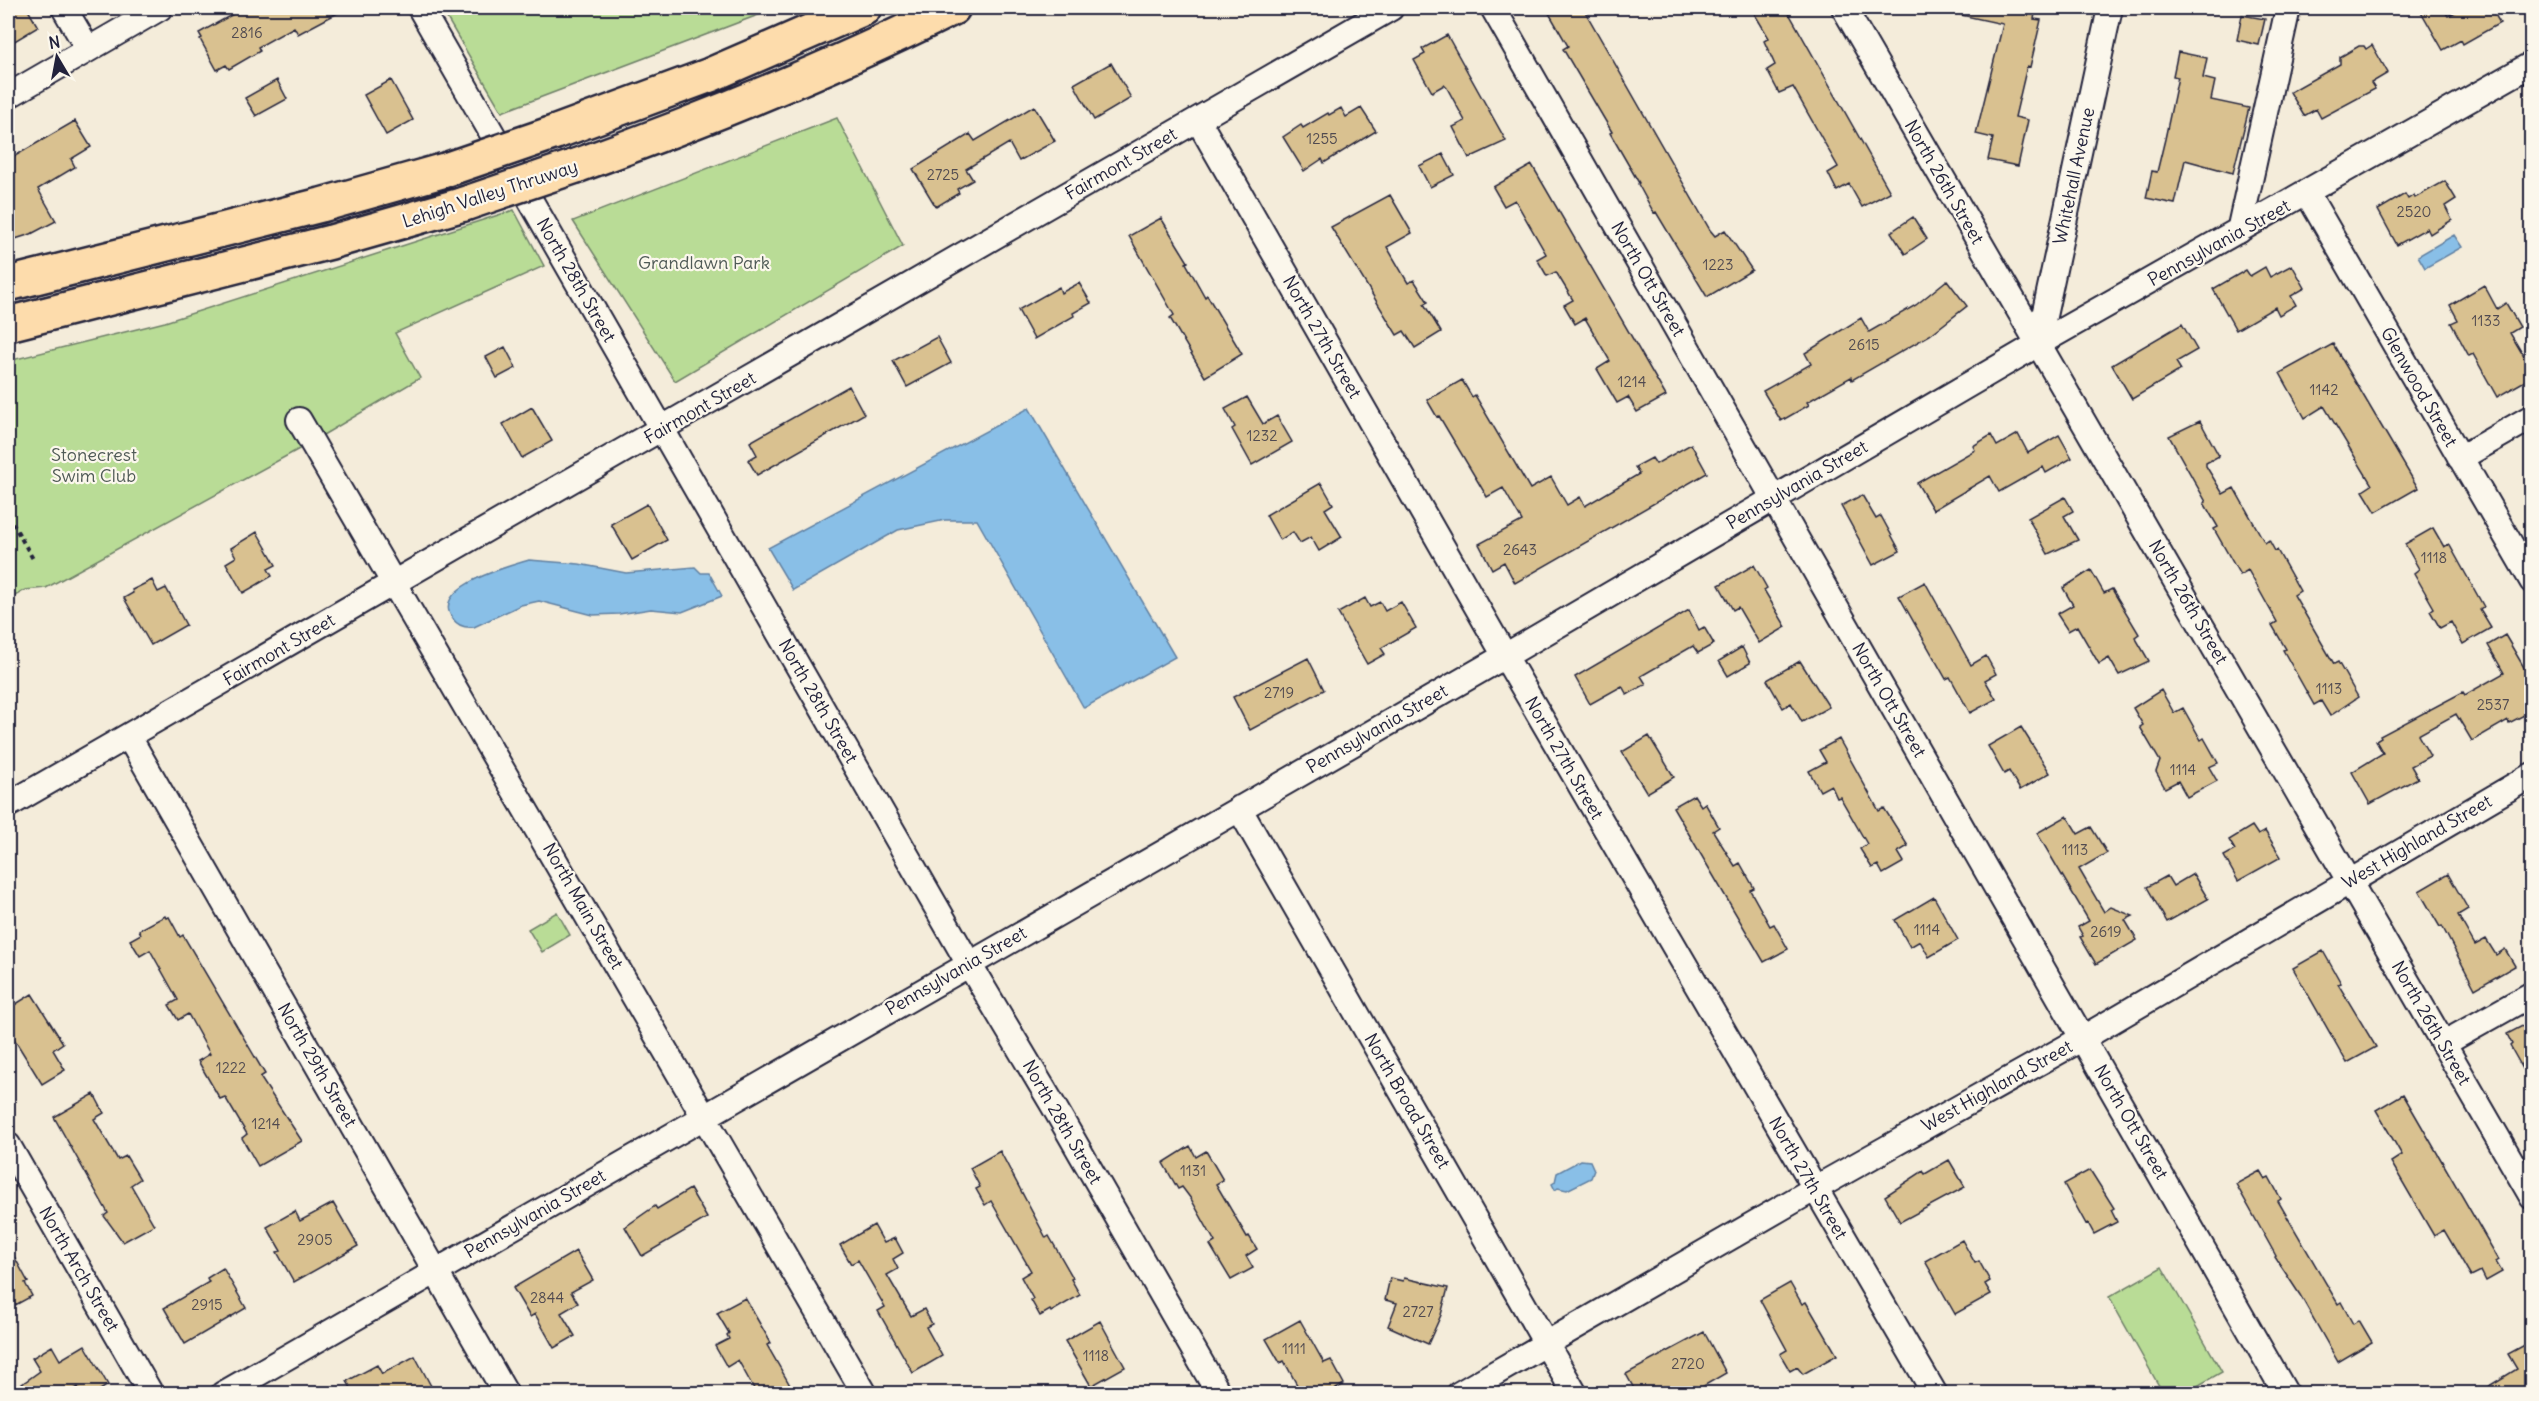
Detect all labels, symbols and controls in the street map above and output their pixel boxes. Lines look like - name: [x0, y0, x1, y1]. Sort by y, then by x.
- house number: 2816: [231, 23, 263, 42]
- north arrow: [27, 27, 87, 87]
- text: N: [47, 31, 62, 53]
- street label: Whitehall Avenue: [2048, 105, 2099, 247]
- street label: North 26th Street: [1900, 116, 1989, 248]
- street label: Fairmont Street: [1061, 122, 1181, 205]
- house number: 1255: [1306, 129, 1338, 148]
- street label: Lehigh Valley Thruway: [399, 154, 581, 233]
- house number: 2725: [927, 165, 959, 184]
- street label: Pennsylvania Street: [2144, 194, 2294, 291]
- house number: 2520: [2397, 202, 2431, 221]
- street label: North 28th Street: [532, 214, 621, 346]
- street label: North Ott Street: [1606, 217, 1691, 340]
- park label: Grandlawn Park: [638, 251, 770, 274]
- house number: 1223: [1703, 255, 1733, 274]
- street label: North 27th Street: [1278, 271, 1367, 402]
- house number: 1133: [2472, 311, 2500, 330]
- street label: Glenwood Street: [2376, 323, 2463, 451]
- house number: 2615: [1848, 335, 1880, 354]
- street label: Fairmont Street: [640, 366, 760, 449]
- house number: 1214: [1618, 372, 1647, 391]
- house number: 1142: [2310, 380, 2338, 399]
- house number: 1232: [1247, 426, 1277, 445]
- street label: Pennsylvania Street: [1722, 435, 1871, 534]
- park label: Stonecrest Swim Club: [51, 443, 137, 487]
- street label: North 26th Street: [2144, 536, 2233, 668]
- house number: 2643: [1503, 540, 1537, 559]
- house number: 1118: [2421, 548, 2447, 567]
- street label: Fairmont Street: [219, 608, 339, 691]
- street label: North 28th Street: [774, 635, 863, 767]
- street label: North Ott Street: [1847, 638, 1932, 761]
- street label: Pennsylvania Street: [1302, 679, 1451, 778]
- house number: 1113: [2316, 679, 2342, 698]
- house number: 2719: [1264, 683, 1294, 702]
- street label: North 27th Street: [1520, 692, 1609, 823]
- house number: 2537: [2477, 695, 2509, 714]
- house number: 1114: [2170, 760, 2197, 779]
- street label: West Highland Street: [2338, 789, 2496, 894]
- street label: North Main Street: [538, 839, 629, 973]
- house number: 1113: [2062, 840, 2088, 859]
- house number: 1114: [1914, 920, 1941, 939]
- street label: Pennsylvania Street: [881, 921, 1030, 1020]
- house number: 2619: [2090, 922, 2122, 941]
- street label: North 26th Street: [2387, 957, 2476, 1089]
- street label: North 29th Street: [273, 999, 362, 1131]
- street label: North Broad Street: [1359, 1029, 1456, 1173]
- street label: West Highland Street: [1917, 1035, 2076, 1137]
- street label: North 28th Street: [1018, 1056, 1107, 1188]
- house number: 1222: [216, 1058, 246, 1077]
- street label: North Ott Street: [2089, 1060, 2174, 1183]
- street label: North 27th Street: [1764, 1112, 1853, 1243]
- house number: 1214: [252, 1114, 281, 1133]
- house number: 1131: [1180, 1161, 1206, 1180]
- street label: Pennsylvania Street: [460, 1164, 609, 1263]
- street label: North Arch Street: [34, 1202, 125, 1336]
- house number: 2905: [297, 1230, 333, 1249]
- house number: 2844: [530, 1288, 564, 1307]
- house number: 2915: [191, 1295, 223, 1314]
- house number: 2727: [1402, 1302, 1434, 1321]
- house number: 1111: [1282, 1339, 1306, 1358]
- house number: 1118: [1083, 1346, 1109, 1365]
- house number: 2720: [1671, 1354, 1705, 1373]

